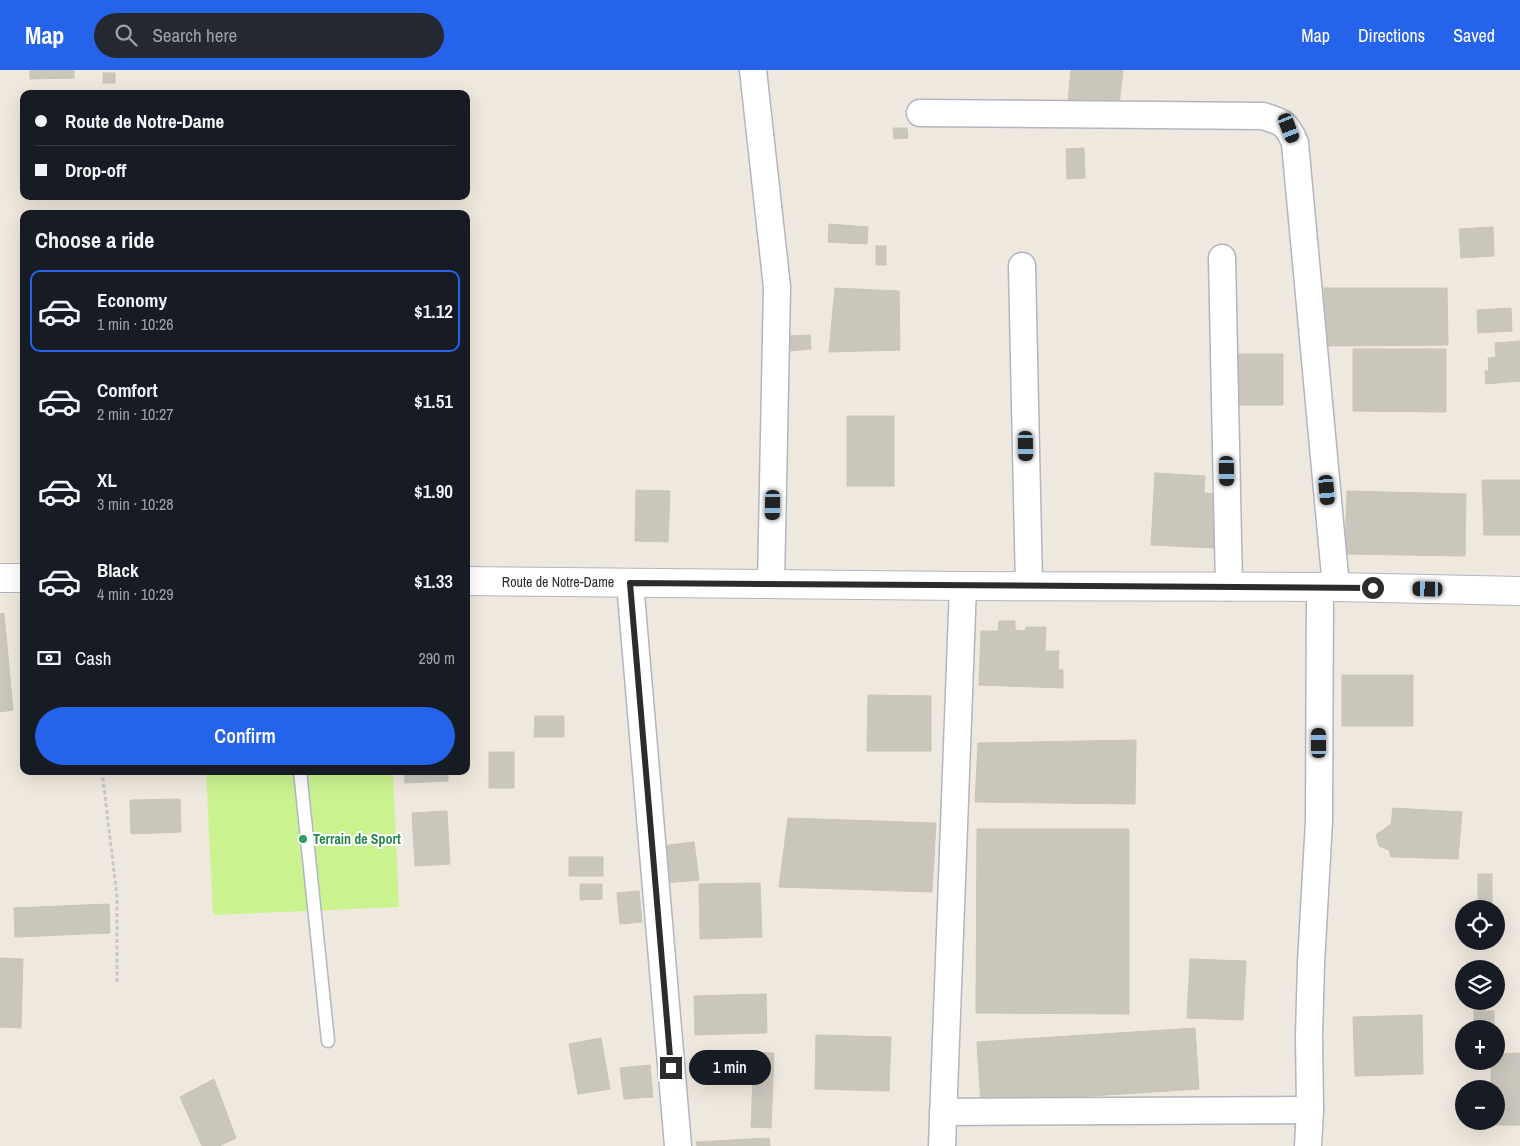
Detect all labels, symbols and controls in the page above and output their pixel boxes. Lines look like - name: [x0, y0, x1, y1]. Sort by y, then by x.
- search box: [94, 13, 444, 58]
- text: Map: [25, 19, 64, 51]
- icon: search: [112, 21, 140, 49]
- text: Search here: [152, 22, 237, 48]
- text: Map: [1301, 23, 1330, 48]
- text: Directions: [1358, 23, 1425, 48]
- text: Saved: [1453, 23, 1495, 48]
- text: Route de Notre-Dame: [65, 108, 224, 134]
- car: [1276, 111, 1301, 145]
- text: Drop-off: [65, 157, 126, 183]
- text: Choose a ride: [35, 225, 154, 255]
- text: Economy: [97, 287, 167, 313]
- icon: car: [37, 289, 82, 334]
- text: $1.12: [414, 298, 453, 324]
- text: 1 min · 10:26: [97, 313, 174, 335]
- text: Comfort: [97, 377, 158, 403]
- icon: car: [37, 379, 82, 424]
- text: $1.51: [414, 388, 453, 414]
- text: 2 min · 10:27: [97, 403, 174, 425]
- car: [1018, 431, 1033, 461]
- car: [1219, 456, 1234, 486]
- text: XL: [97, 467, 117, 493]
- icon: car: [37, 469, 82, 514]
- car: [1318, 474, 1335, 506]
- text: $1.90: [414, 478, 453, 504]
- car: [765, 490, 780, 520]
- text: 3 min · 10:28: [97, 493, 174, 515]
- text: Black: [97, 557, 139, 583]
- icon: car: [37, 559, 82, 604]
- text: $1.33: [414, 568, 453, 594]
- street label: Route de Notre-Dame: [502, 573, 614, 591]
- route start: [1362, 577, 1384, 599]
- car: [1412, 581, 1443, 597]
- text: 4 min · 10:29: [97, 583, 174, 605]
- icon: cash: [35, 644, 63, 672]
- text: Cash: [75, 645, 111, 671]
- text: 290 m: [419, 647, 455, 669]
- button: Confirm: [35, 707, 455, 765]
- car: [1311, 728, 1326, 758]
- place label: Terrain de Sport: [313, 830, 401, 848]
- marker: Terrain de Sport: [297, 833, 309, 845]
- map controls: [1455, 900, 1505, 1130]
- button: locate: [1455, 900, 1505, 950]
- button: layers: [1455, 960, 1505, 1010]
- button: +: [1455, 1020, 1505, 1070]
- callout: 1 min: [688, 1050, 771, 1086]
- text: 1 min: [713, 1056, 747, 1078]
- route end: [660, 1057, 682, 1079]
- button: −: [1455, 1080, 1505, 1130]

